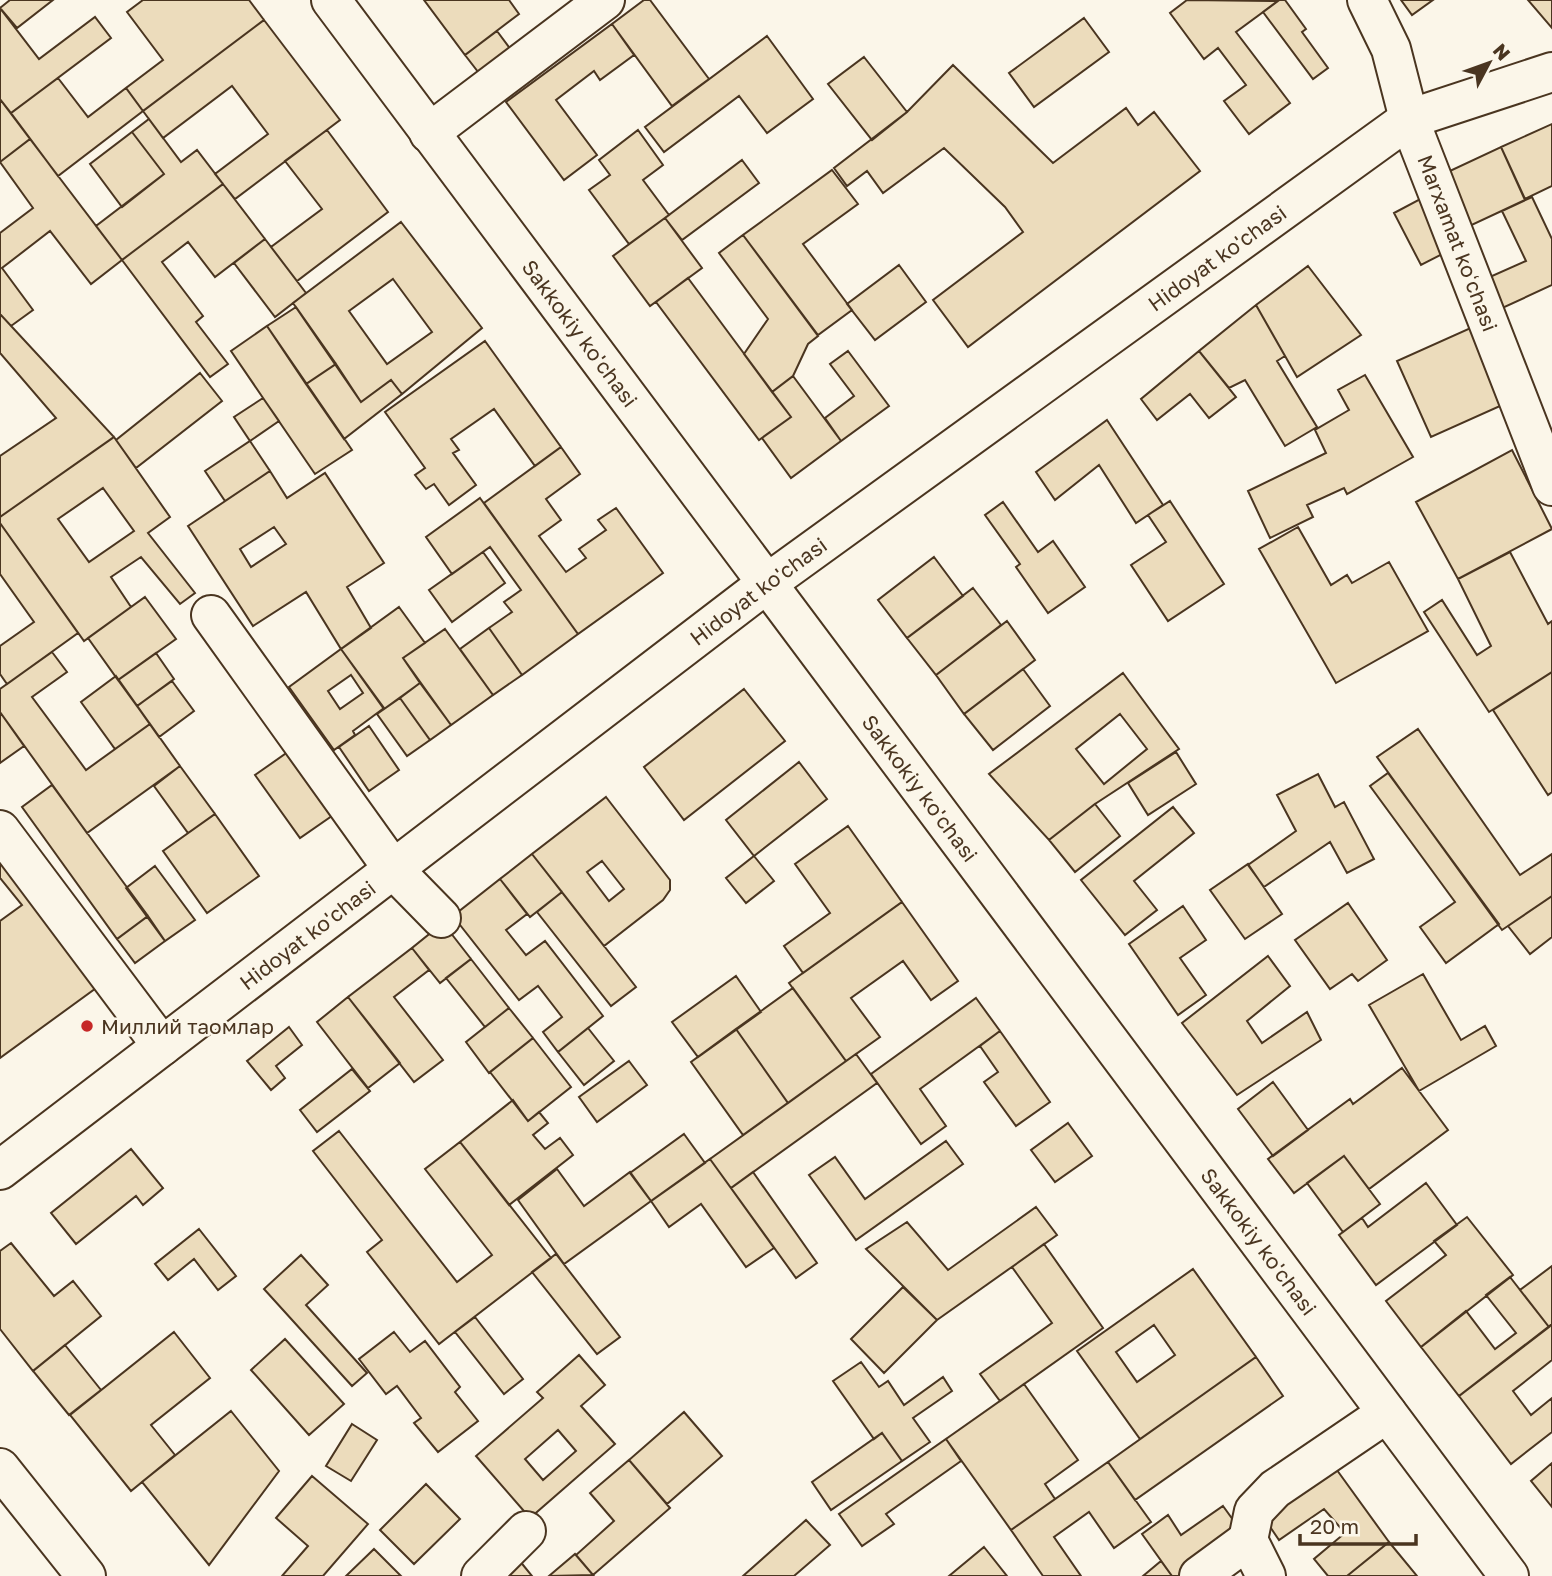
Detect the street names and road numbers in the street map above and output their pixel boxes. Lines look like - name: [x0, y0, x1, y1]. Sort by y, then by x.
- street label: Marxamat koʻchasi: [1412, 151, 1504, 335]
- street label: Hidoyat ko'chasi: [1143, 199, 1291, 317]
- street label: Sakkokiy ko'chasi: [517, 254, 643, 412]
- street label: Hidoyat ko'chasi: [684, 531, 832, 651]
- street label: Sakkokiy ko'chasi: [857, 709, 984, 867]
- street label: Hidoyat ko'chasi: [234, 875, 381, 995]
- street label: Sakkokiy ko'chasi: [1196, 1163, 1322, 1320]

